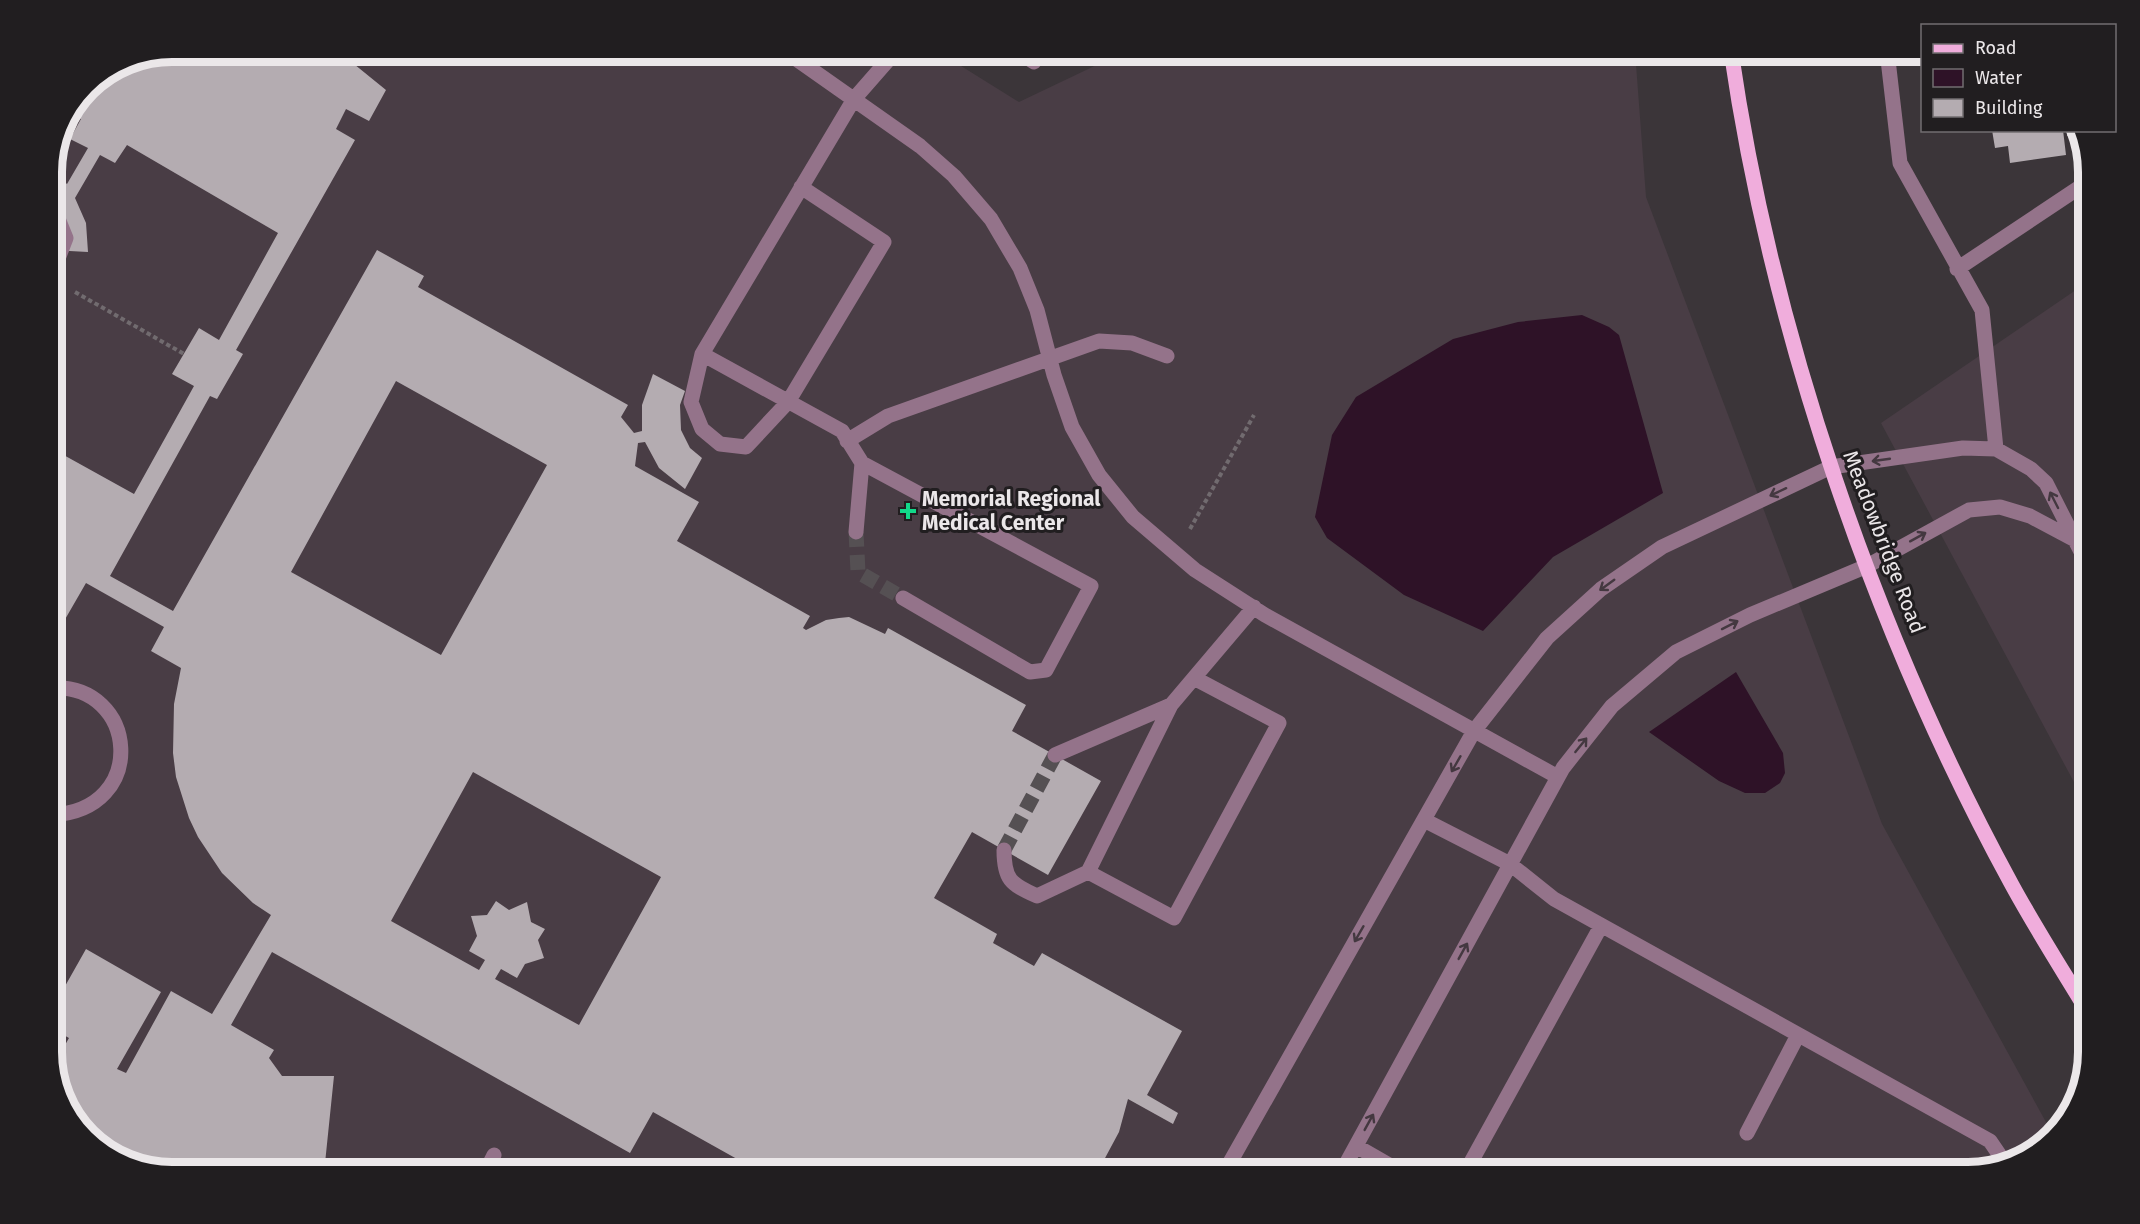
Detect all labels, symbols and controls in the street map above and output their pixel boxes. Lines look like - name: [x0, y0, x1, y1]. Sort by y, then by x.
- legend: [1921, 24, 2116, 132]
- text: Road: [1975, 37, 2017, 59]
- text: Water: [1975, 67, 2022, 89]
- text: Building: [1975, 97, 2043, 119]
- street label: Meadowbridge Road: [1837, 447, 1931, 637]
- one-way arrow: [1872, 454, 1892, 465]
- place label: Memorial Regional Medical Center: [922, 486, 1101, 536]
- one-way arrow: [1770, 486, 1788, 498]
- one-way arrow: [2048, 491, 2060, 509]
- marker: Memorial Regional Medical Center: [899, 502, 917, 520]
- one-way arrow: [1909, 531, 1926, 543]
- one-way arrow: [1600, 579, 1616, 591]
- one-way arrow: [1721, 618, 1739, 630]
- one-way arrow: [1574, 737, 1587, 753]
- one-way arrow: [1449, 756, 1461, 773]
- one-way arrow: [1353, 925, 1365, 942]
- one-way arrow: [1458, 942, 1469, 960]
- one-way arrow: [1364, 1113, 1376, 1130]

